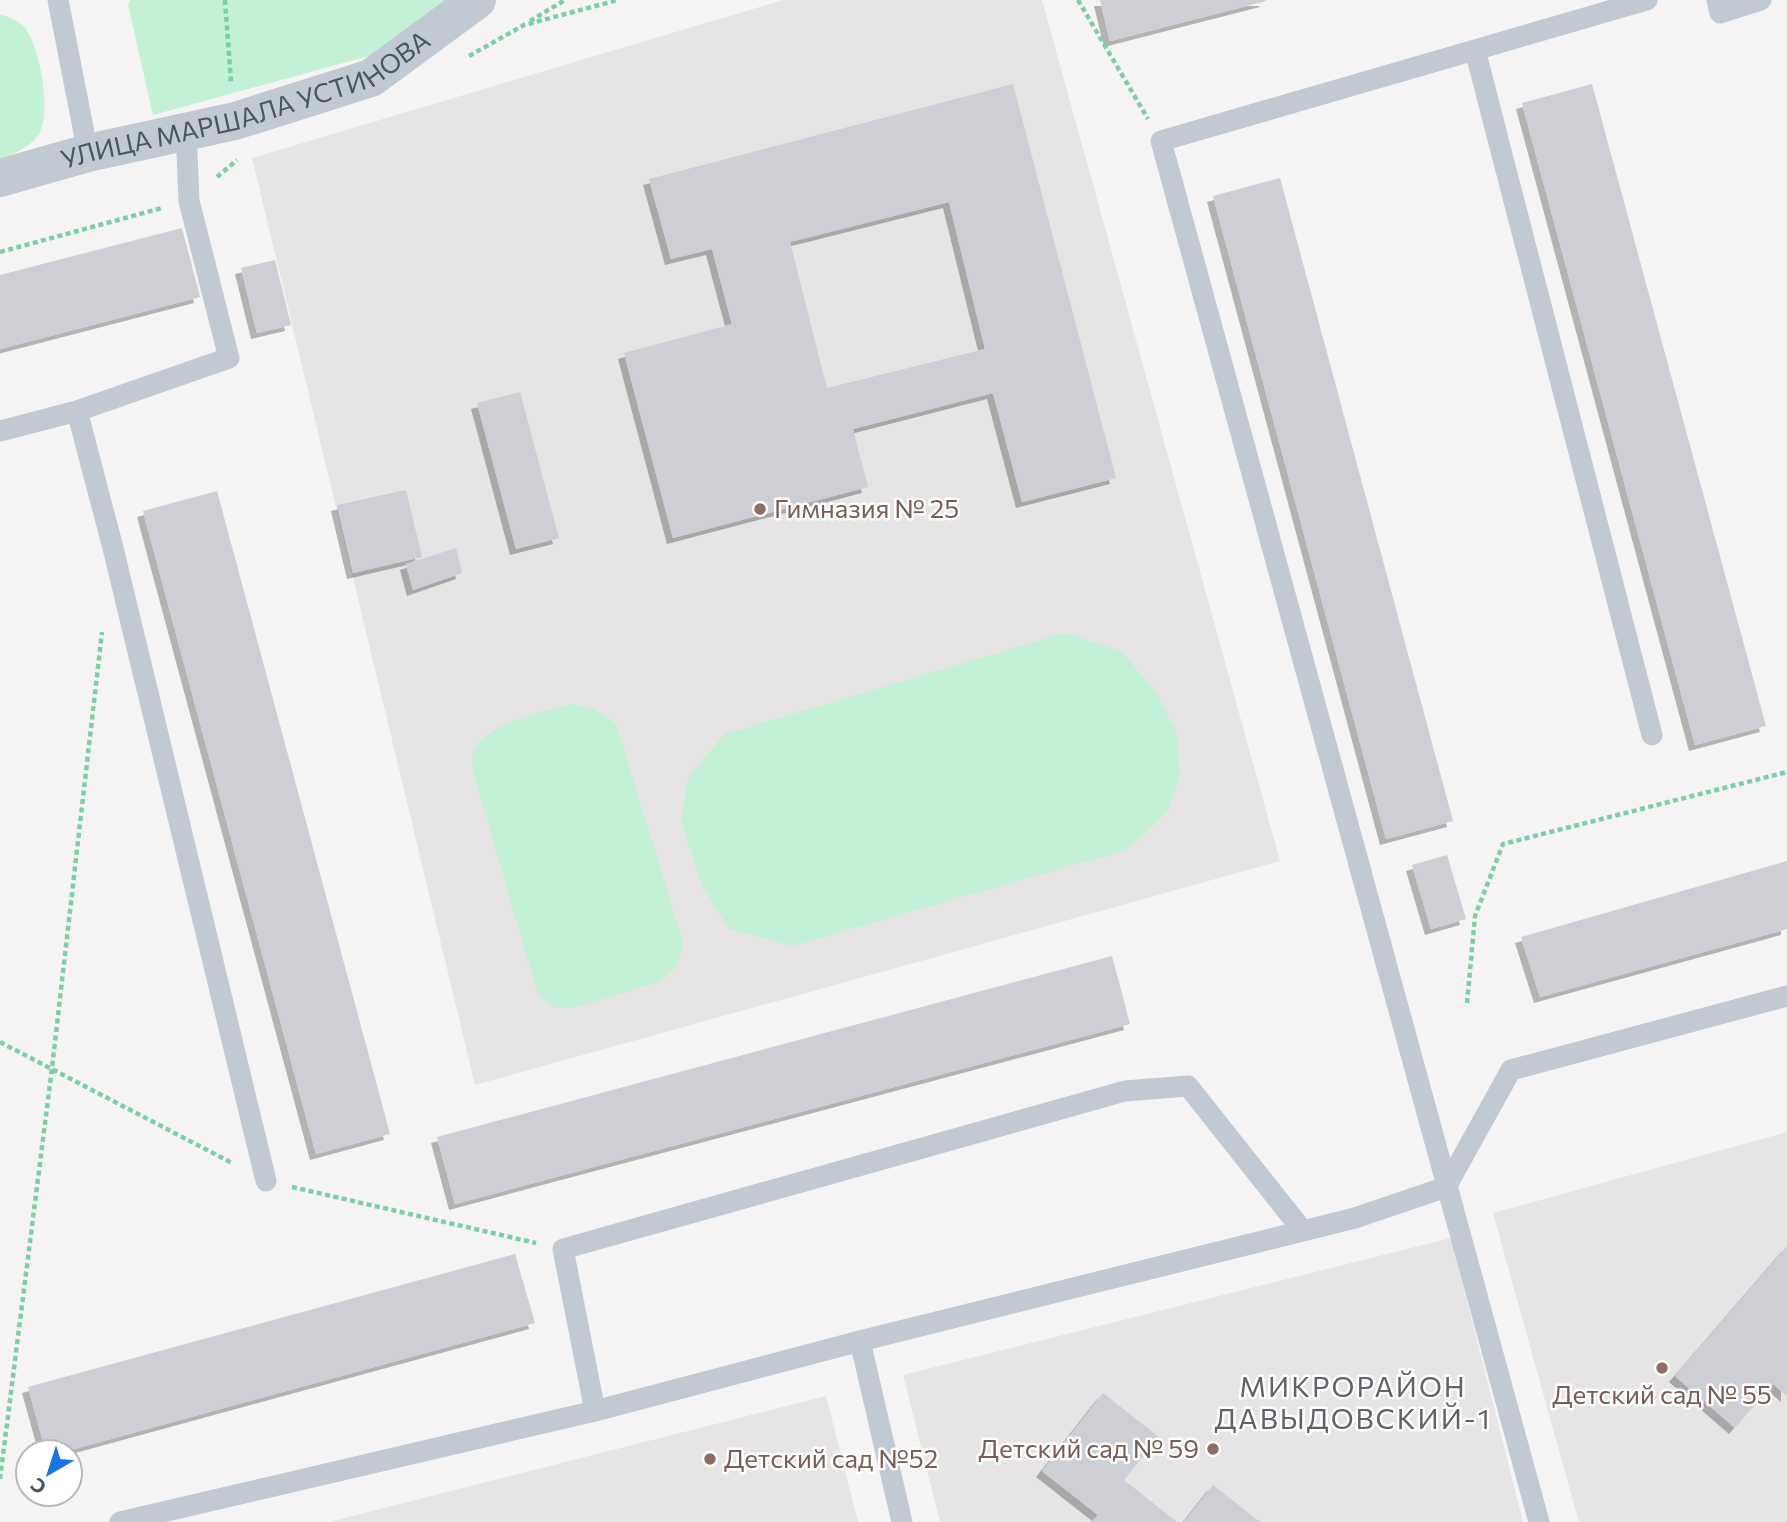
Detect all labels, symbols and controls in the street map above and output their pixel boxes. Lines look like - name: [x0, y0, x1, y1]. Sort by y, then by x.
- street label: УЛИЦА МАРШАЛА УСТИНОВА: [57, 23, 435, 174]
- place label: Гимназия № 25: [774, 492, 959, 523]
- marker: Гимназия № 25: [752, 501, 768, 517]
- marker: Детский сад № 55: [1654, 1360, 1670, 1376]
- district label: МИКРОРАЙОН ДАВЫДОВСКИЙ-1: [1214, 1369, 1492, 1435]
- place label: Детский сад № 55: [1552, 1378, 1772, 1409]
- place label: Детский сад № 59: [979, 1432, 1199, 1463]
- north arrow: [14, 1438, 84, 1508]
- marker: Детский сад № 59: [1205, 1441, 1221, 1457]
- place label: Детский сад №52: [724, 1442, 938, 1473]
- marker: Детский сад №52: [702, 1451, 718, 1467]
- text: С: [26, 1474, 50, 1500]

